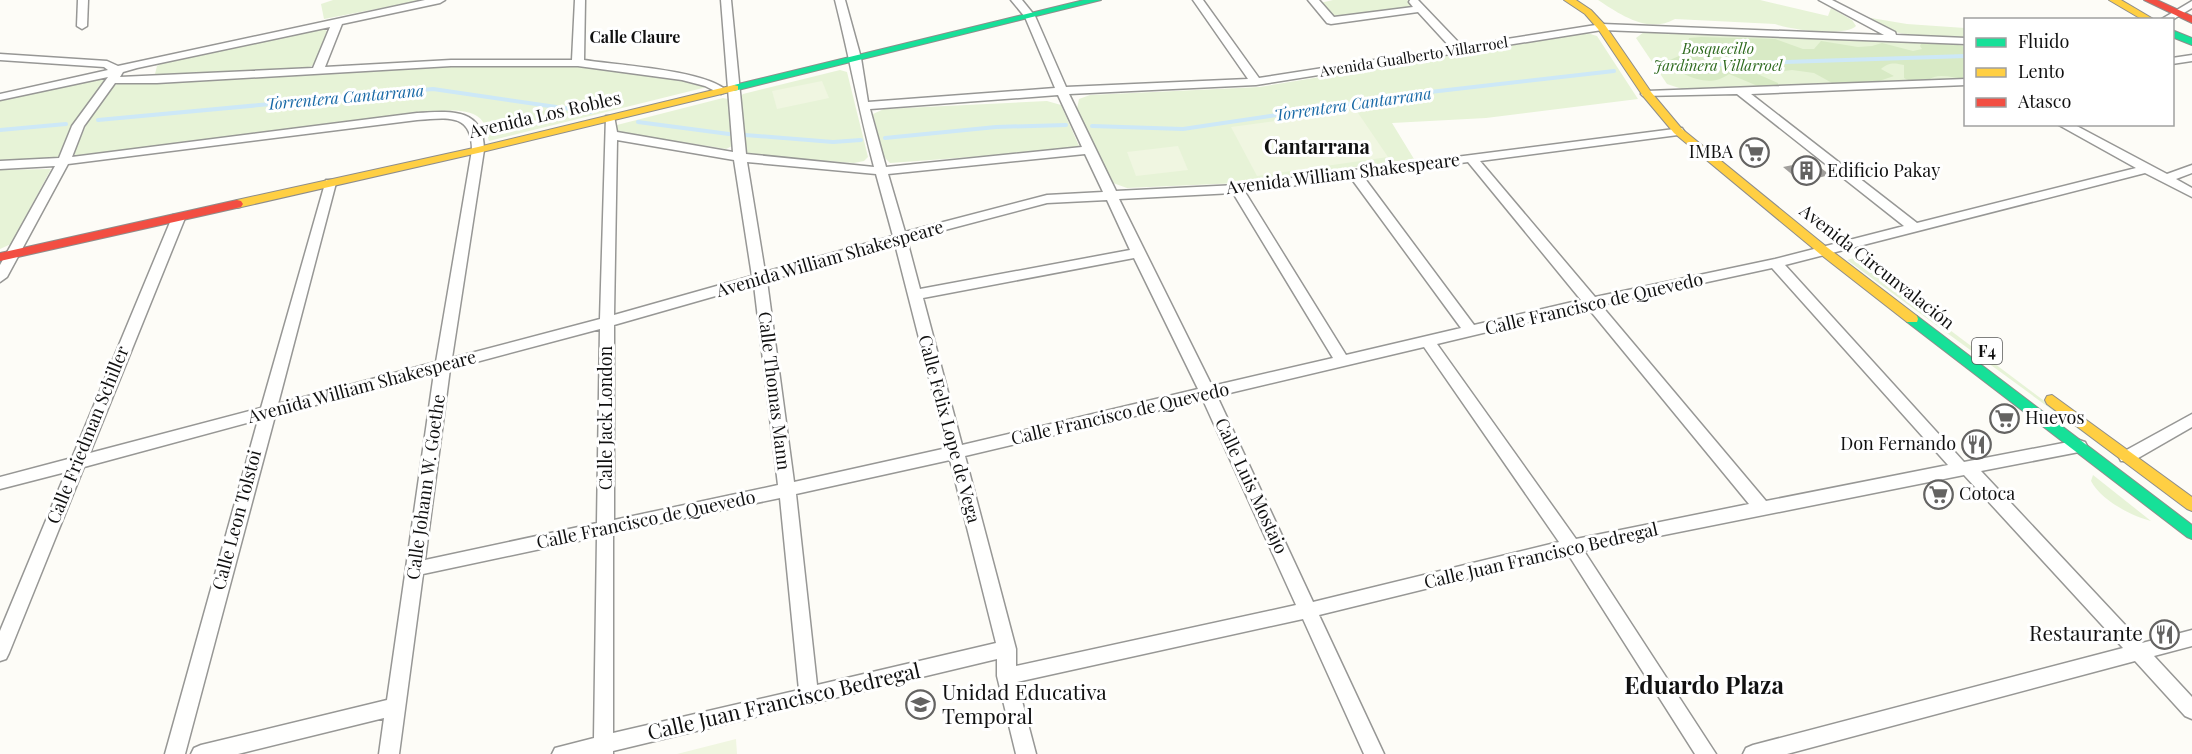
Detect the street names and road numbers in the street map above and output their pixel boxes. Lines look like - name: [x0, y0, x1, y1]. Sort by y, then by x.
- street label: Avenida Gualberto Villarroel: [1317, 31, 1509, 81]
- street label: Avenida Los Robles: [465, 85, 623, 143]
- street label: Avenida William Shakespeare: [1224, 147, 1461, 199]
- street label: Avenida Circunvalación: [1794, 198, 1960, 334]
- street label: Avenida William Shakespeare: [712, 214, 946, 302]
- street label: Calle Francisco de Quevedo: [1482, 266, 1705, 340]
- street label: Calle Thomas Mann: [753, 310, 797, 472]
- street label: Calle Felix Lope de Vega: [913, 332, 987, 525]
- road number: F4: [1972, 338, 2002, 364]
- street label: Calle Friedman Schiller: [40, 342, 134, 527]
- street label: Avenida William Shakespeare: [244, 344, 479, 428]
- street label: Calle Jack London: [593, 345, 617, 490]
- street label: Calle Francisco de Quevedo: [1008, 376, 1231, 450]
- street label: Calle Johann W. Goethe: [400, 393, 450, 581]
- street label: Calle Luis Mostajo: [1210, 414, 1294, 557]
- street label: Calle Leon Tolstoi: [206, 447, 266, 592]
- street label: Calle Francisco de Quevedo: [534, 484, 758, 554]
- street label: Calle Juan Francisco Bedregal: [1421, 516, 1660, 594]
- street label: Calle Juan Francisco Bedregal: [644, 655, 923, 745]

